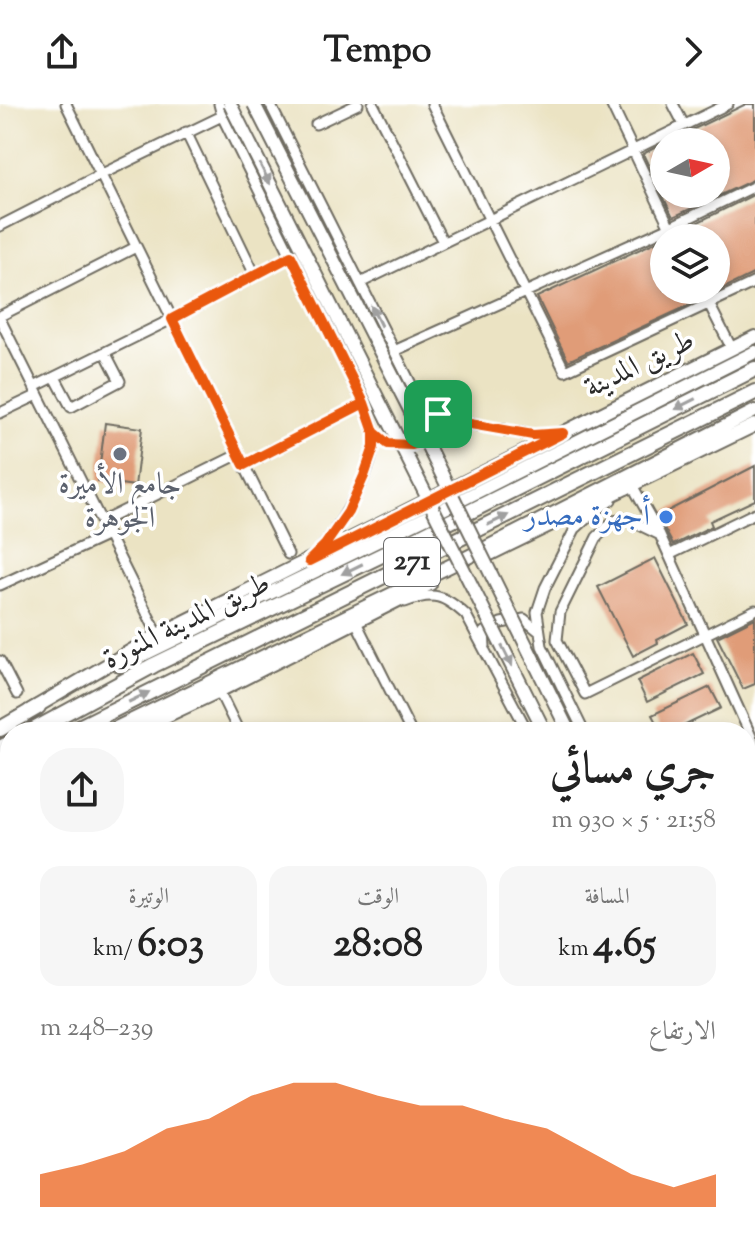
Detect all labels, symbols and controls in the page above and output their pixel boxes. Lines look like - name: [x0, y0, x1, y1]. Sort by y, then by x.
- text: Tempo: [324, 26, 432, 78]
- icon: share: [40, 30, 84, 74]
- icon: forward: [671, 30, 715, 74]
- north arrow: [650, 128, 730, 208]
- map controls: [650, 128, 730, 304]
- one-way arrow: [259, 162, 272, 185]
- button: layers: [650, 224, 730, 304]
- one-way arrow: [370, 304, 383, 327]
- street label: طريق المدينة: [578, 320, 702, 410]
- pin: [404, 380, 472, 448]
- icon: arrive: [416, 392, 460, 436]
- one-way arrow: [674, 397, 697, 410]
- marker: جامع الأميرة الجوهرة: [111, 445, 129, 463]
- place label: جامع الأميرة الجوهرة: [59, 462, 181, 541]
- place label: أجهزة مصدر: [521, 494, 650, 539]
- marker: أجهزة مصدر: [657, 508, 675, 526]
- one-way arrow: [486, 513, 509, 526]
- road number: 271: [384, 538, 440, 586]
- one-way arrow: [341, 562, 364, 576]
- street label: طريق المدينة المنورة: [96, 563, 278, 681]
- one-way arrow: [501, 645, 514, 668]
- one-way arrow: [128, 691, 151, 704]
- text: جري مسائي: [550, 740, 716, 803]
- button: share: [40, 748, 124, 832]
- text: 21:58 · 5 × 930 m: [551, 802, 716, 839]
- text: الوتيرة: [128, 882, 169, 914]
- text: الوقت: [357, 882, 399, 914]
- text: المسافة: [585, 882, 630, 914]
- text: 6:03: [137, 917, 204, 974]
- text: 28:08: [333, 917, 423, 974]
- text: 4.65: [593, 917, 656, 974]
- text: /km: [93, 934, 137, 966]
- text: km: [558, 934, 593, 966]
- text: 239–248 m: [40, 1010, 153, 1047]
- text: الارتفاع: [649, 1014, 716, 1051]

